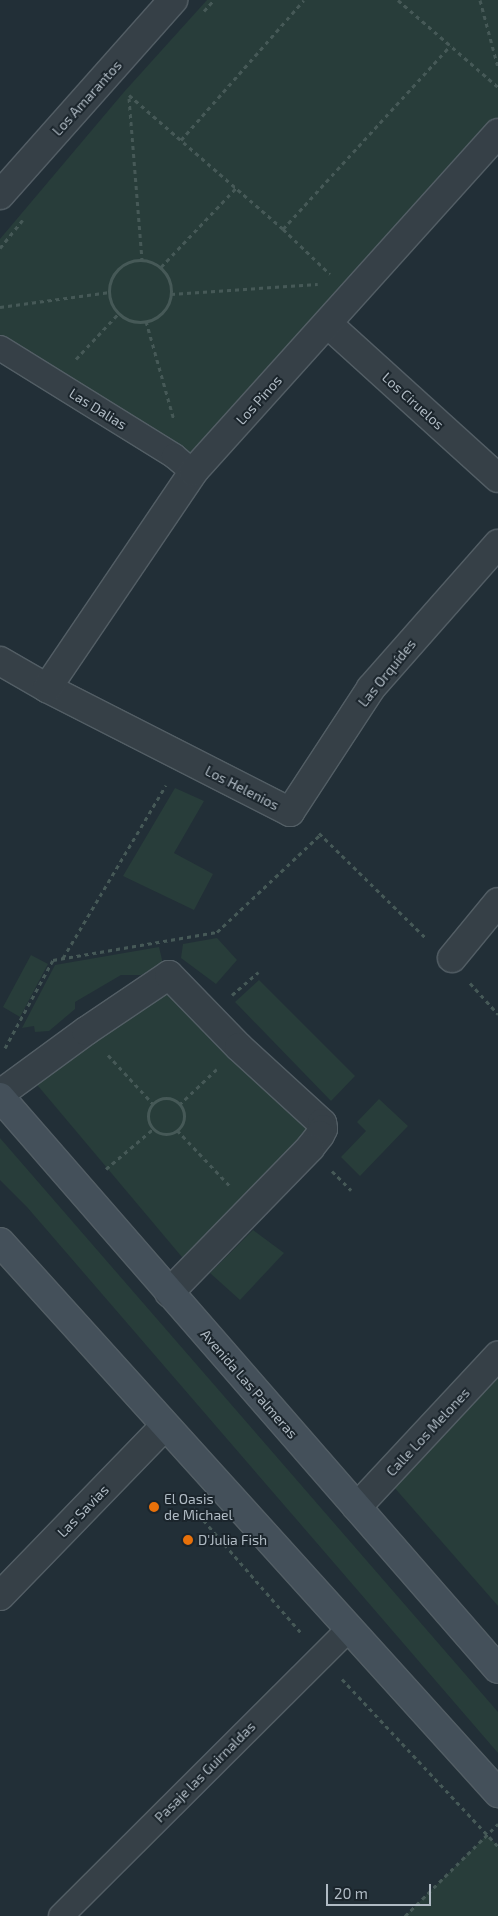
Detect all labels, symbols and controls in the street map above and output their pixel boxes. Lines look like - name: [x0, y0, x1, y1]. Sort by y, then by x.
- street label: Los Amarantos: [49, 57, 125, 139]
- street label: Los Ciruelos: [379, 369, 447, 433]
- street label: Los Pinos: [233, 372, 285, 428]
- street label: Las Dalias: [66, 385, 130, 433]
- street label: Las Orquídes: [355, 636, 419, 710]
- street label: Los Helenios: [202, 762, 282, 814]
- street label: Avenida Las Palmeras: [197, 1326, 301, 1442]
- street label: Calle Los Melones: [383, 1384, 473, 1480]
- street label: Las Savias: [54, 1481, 112, 1541]
- place label: El Oasis de Michael: [164, 1491, 233, 1524]
- marker: El Oasis de Michael: [148, 1501, 160, 1513]
- place label: D'Julia Fish: [198, 1532, 267, 1548]
- marker: D'Julia Fish: [182, 1534, 194, 1546]
- street label: Pasaje las Guirnaldas: [151, 1718, 259, 1826]
- scale bar: [328, 1874, 433, 1906]
- text: 20 m: [334, 1884, 368, 1902]

